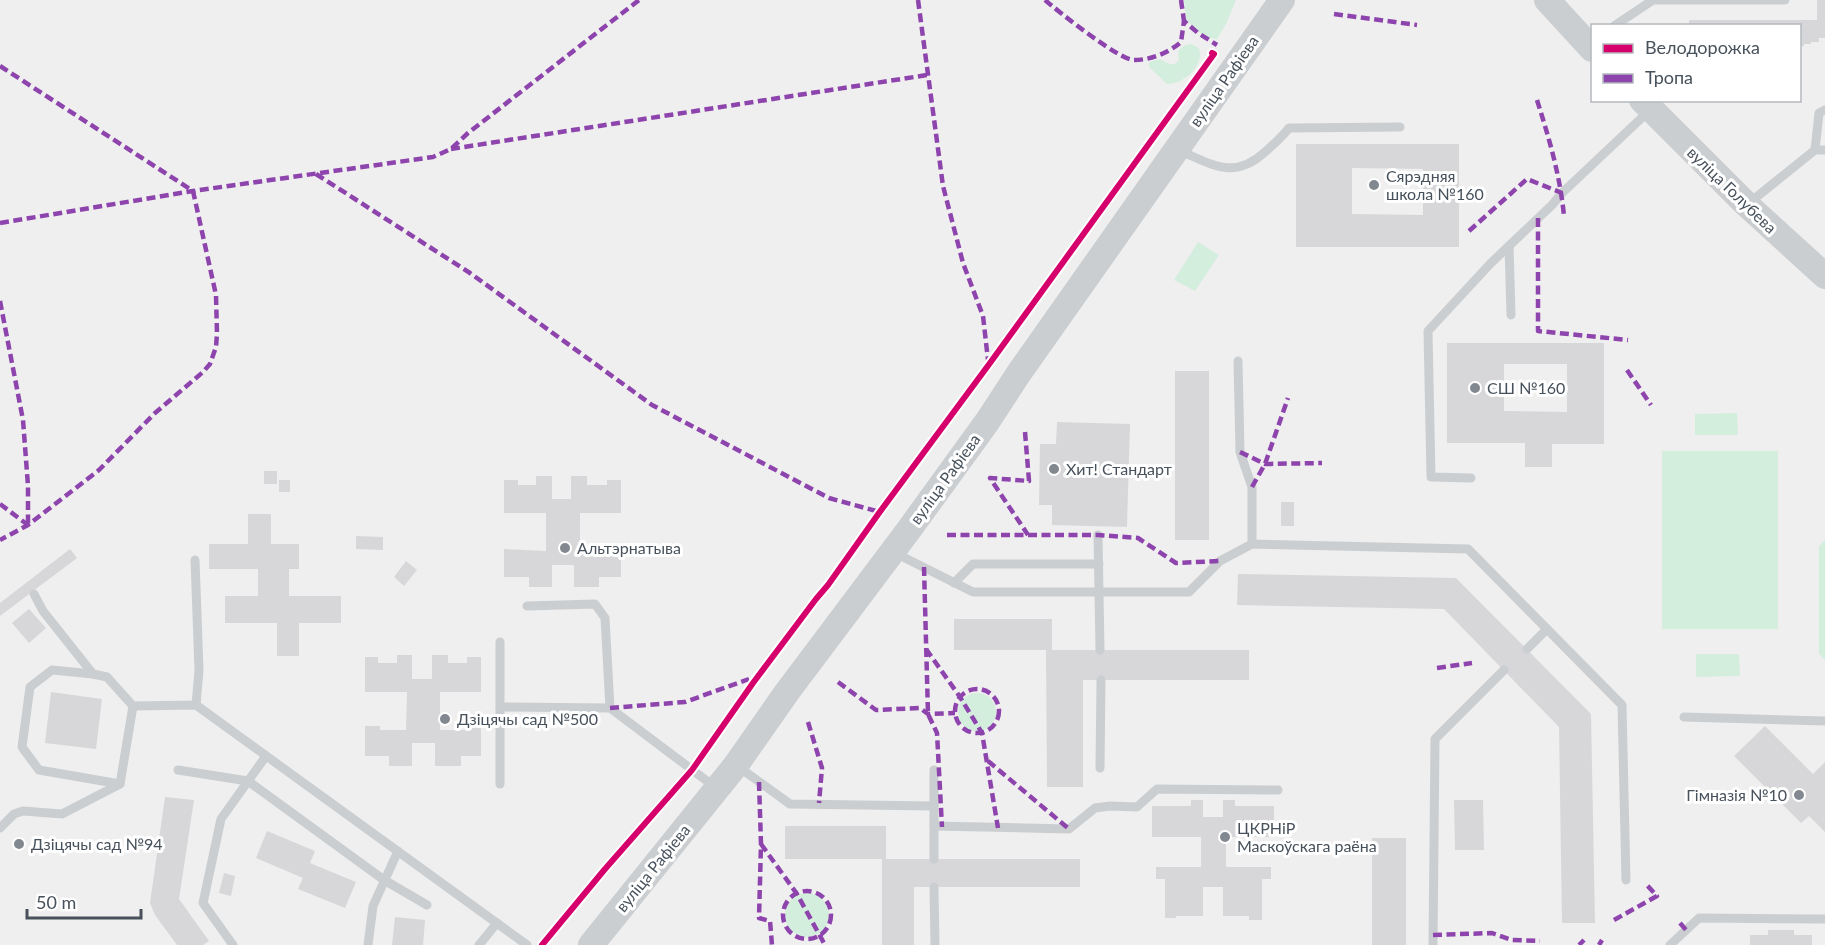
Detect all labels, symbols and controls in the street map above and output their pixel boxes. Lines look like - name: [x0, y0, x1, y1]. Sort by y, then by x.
- legend: [1591, 24, 1801, 102]
- street label: вуліца Рафіева: [1185, 31, 1262, 130]
- text: Велодорожка: [1645, 36, 1760, 58]
- text: Тропа: [1645, 66, 1693, 88]
- street label: вуліца Голубева: [1684, 142, 1781, 237]
- place label: Сярэдняя школа №160: [1386, 166, 1484, 203]
- marker: Сярэдняя школа №160: [1367, 178, 1381, 192]
- place label: СШ №160: [1487, 378, 1565, 397]
- marker: СШ №160: [1468, 381, 1482, 395]
- street label: вуліца Рафіева: [905, 430, 984, 528]
- place label: Хит! Стандарт: [1066, 459, 1172, 478]
- marker: Хит! Стандарт: [1047, 462, 1061, 476]
- place label: Альтэрнатыва: [577, 538, 681, 557]
- marker: Альтэрнатыва: [558, 541, 572, 555]
- place label: Дзіцячы сад №500: [457, 709, 598, 728]
- marker: Дзіцячы сад №500: [438, 712, 452, 726]
- place label: Гімназія №10: [1686, 785, 1787, 804]
- marker: Гімназія №10: [1792, 788, 1806, 802]
- place label: ЦКРНіР Маскоўскага раёна: [1237, 818, 1377, 855]
- street label: вуліца Рафіева: [612, 820, 694, 915]
- marker: ЦКРНіР Маскоўскага раёна: [1218, 830, 1232, 844]
- place label: Дзіцячы сад №94: [31, 834, 163, 853]
- marker: Дзіцячы сад №94: [12, 837, 26, 851]
- scale bar: [27, 882, 141, 920]
- text: 50 m: [36, 891, 76, 913]

